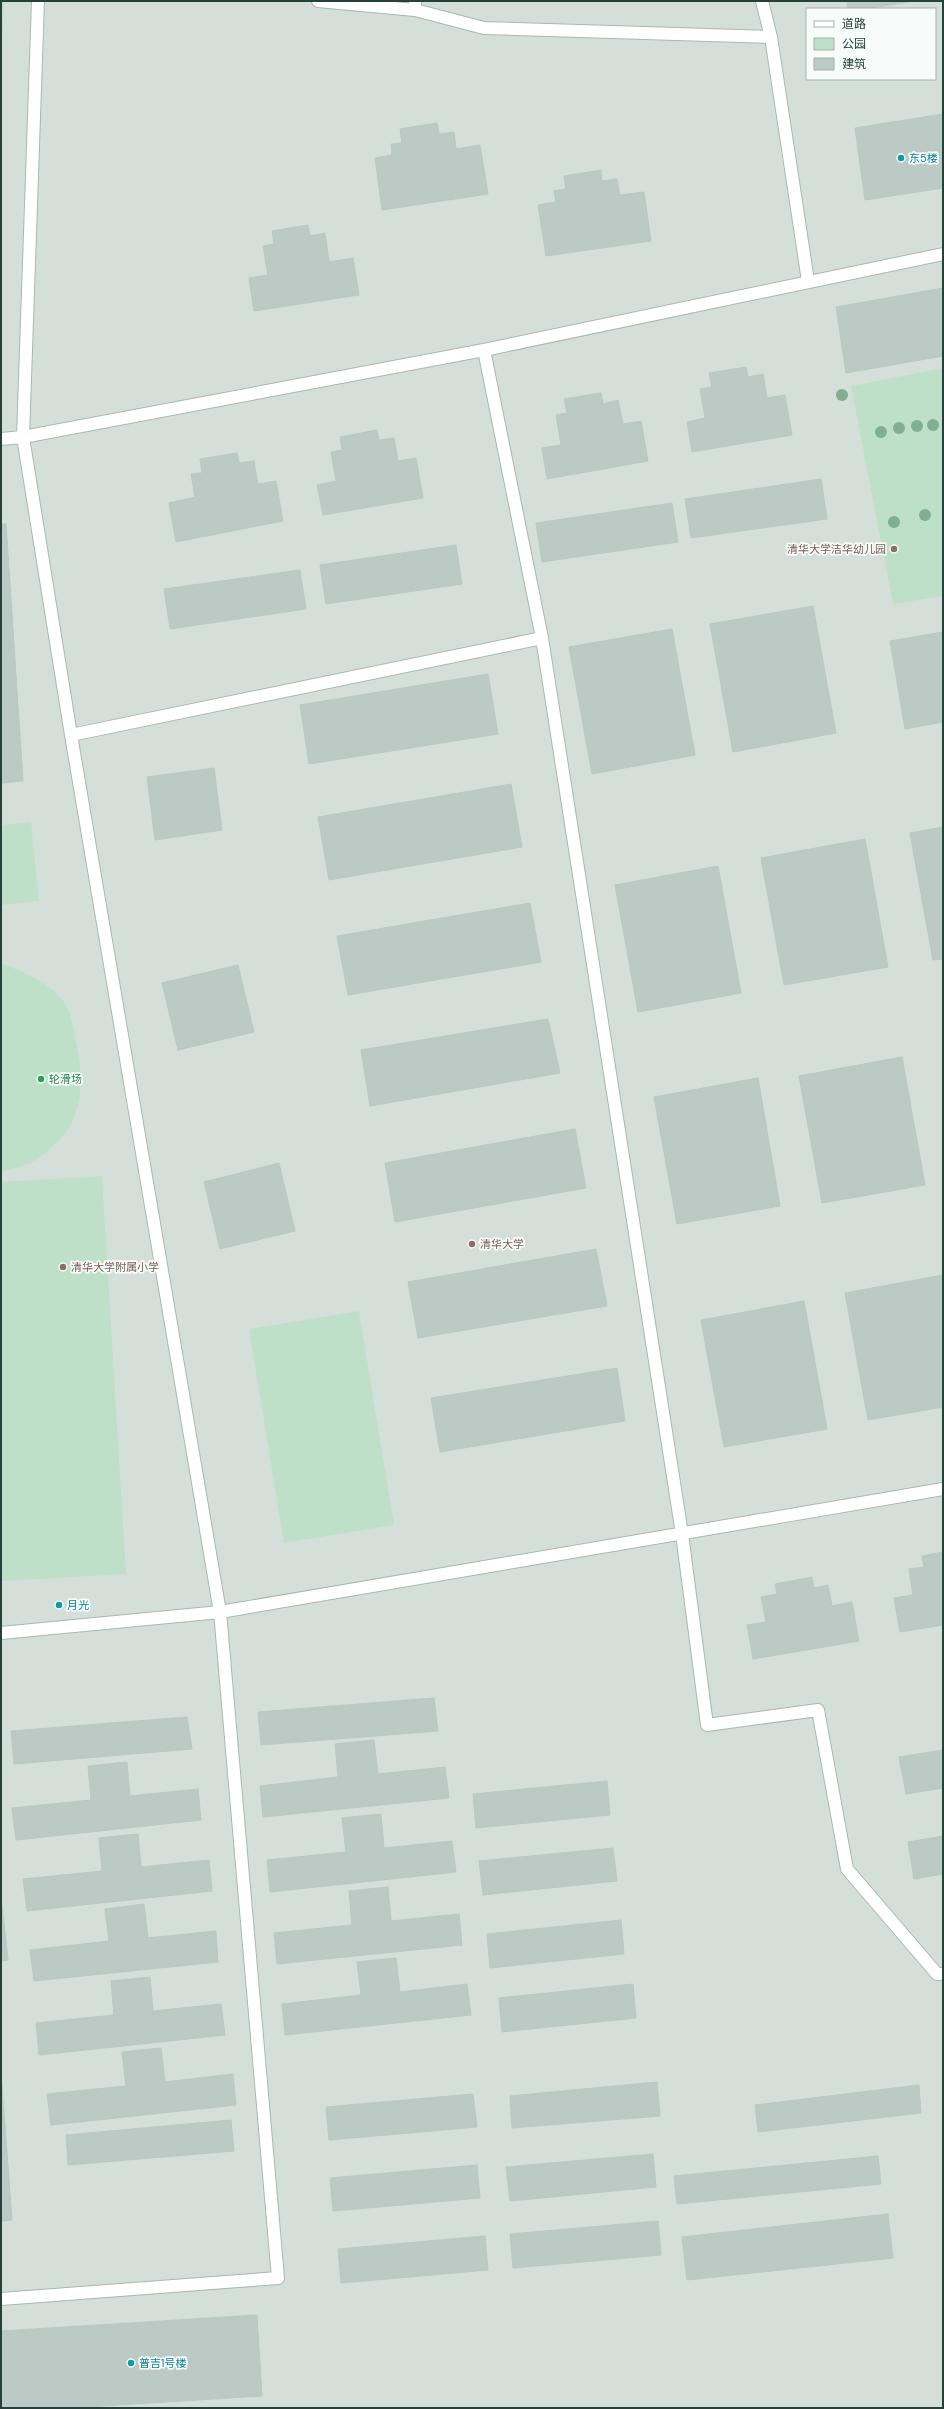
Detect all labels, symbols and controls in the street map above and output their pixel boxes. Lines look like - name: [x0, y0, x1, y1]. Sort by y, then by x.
- legend: [806, 8, 936, 80]
- text: 道路: [842, 16, 866, 32]
- text: 公园: [842, 36, 866, 52]
- text: 建筑: [842, 56, 866, 72]
- place label: 东5楼: [909, 151, 938, 165]
- marker: 东5楼: [896, 153, 906, 163]
- place label: 清华大学洁华幼儿园: [787, 542, 886, 556]
- marker: 清华大学洁华幼儿园: [889, 544, 899, 554]
- place label: 轮滑场: [49, 1072, 82, 1086]
- marker: 轮滑场: [36, 1074, 46, 1084]
- place label: 清华大学: [480, 1237, 524, 1251]
- marker: 清华大学: [467, 1239, 477, 1249]
- place label: 清华大学附属小学: [71, 1260, 159, 1274]
- marker: 清华大学附属小学: [58, 1262, 68, 1272]
- place label: 月光: [67, 1598, 89, 1612]
- marker: 月光: [54, 1600, 64, 1610]
- place label: 普吉1号楼: [139, 2356, 186, 2370]
- marker: 普吉1号楼: [126, 2358, 136, 2368]

